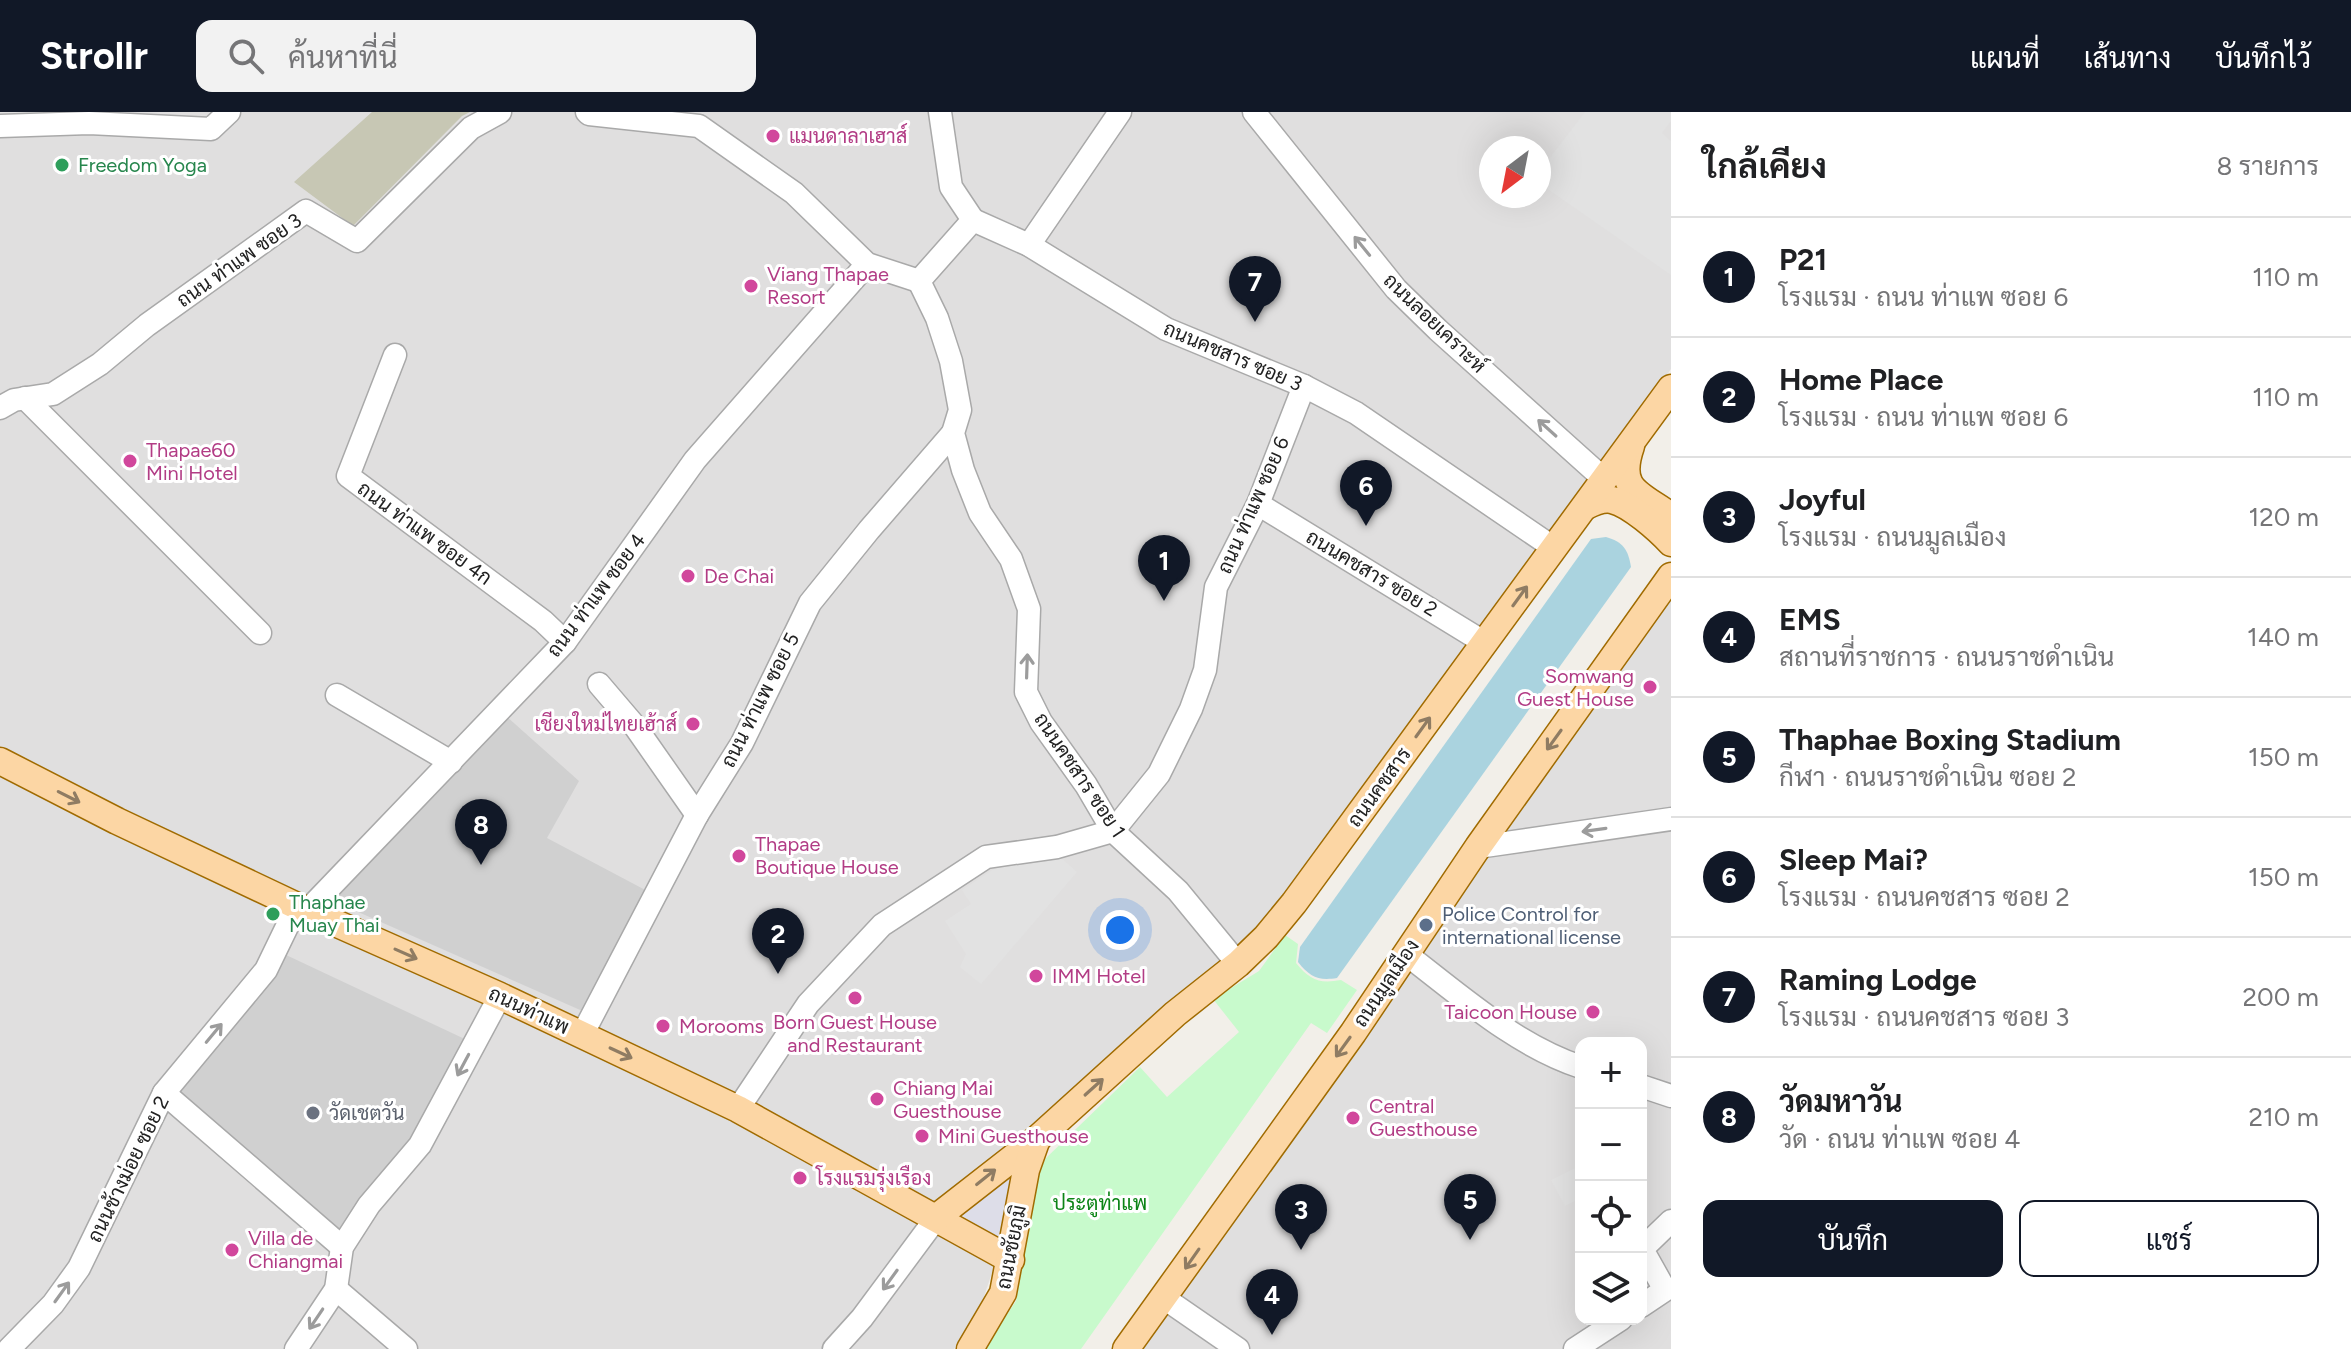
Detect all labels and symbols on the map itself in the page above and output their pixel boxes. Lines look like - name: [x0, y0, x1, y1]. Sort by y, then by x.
- place label: แมนดาลาเฮาส์: [789, 122, 907, 148]
- marker: แมนดาลาเฮาส์: [764, 127, 782, 145]
- north arrow: [1479, 136, 1551, 208]
- place label: Freedom Yoga: [78, 153, 207, 177]
- marker: Freedom Yoga: [53, 156, 71, 174]
- street label: ถนน ท่าแพ ซอย 3: [172, 208, 306, 312]
- one-way arrow: [1353, 236, 1371, 257]
- pin: 7: [1229, 256, 1281, 322]
- place label: Viang Thapae Resort: [767, 262, 889, 309]
- street label: ถนนลอยเคราะห์: [1379, 267, 1493, 378]
- marker: Viang Thapae Resort: [742, 277, 760, 295]
- street label: ถนนคชสาร ซอย 3: [1160, 316, 1306, 396]
- one-way arrow: [1537, 419, 1557, 437]
- street label: ถนน ท่าแพ ซอย 6: [1212, 433, 1294, 577]
- place label: Thapae60 Mini Hotel: [146, 438, 238, 485]
- marker: Thapae60 Mini Hotel: [121, 452, 139, 470]
- pin: 6: [1340, 460, 1392, 526]
- street label: ถนน ท่าแพ ซอย 4ก: [353, 476, 497, 590]
- street label: ถนนคชสาร ซอย 2: [1302, 524, 1442, 622]
- street label: ถนน ท่าแพ ซอย 4: [542, 528, 650, 662]
- pin: 1: [1138, 535, 1190, 601]
- place label: De Chai: [704, 564, 774, 588]
- marker: De Chai: [679, 567, 697, 585]
- one-way arrow: [1511, 586, 1528, 607]
- street label: ถนน ท่าแพ ซอย 5: [716, 629, 804, 771]
- one-way arrow: [1019, 653, 1035, 680]
- place label: Somwang Guest House: [1517, 664, 1634, 711]
- marker: Somwang Guest House: [1641, 678, 1659, 696]
- street label: ถนนคชสาร ซอย 1: [1029, 708, 1131, 842]
- place label: เชียงใหม่ไทยเฮ้าส์: [534, 710, 677, 736]
- marker: เชียงใหม่ไทยเฮ้าส์: [684, 715, 702, 733]
- one-way arrow: [1415, 717, 1432, 739]
- one-way arrow: [1546, 729, 1562, 751]
- street label: ถนนคชสาร: [1342, 743, 1416, 831]
- one-way arrow: [57, 789, 81, 805]
- pin: 8: [455, 799, 507, 865]
- one-way arrow: [1582, 823, 1607, 838]
- place label: Thapae Boutique House: [755, 832, 899, 879]
- marker: Thapae Boutique House: [730, 847, 748, 865]
- place label: Thaphae Muay Thai: [289, 890, 380, 937]
- place label: Police Control for international license: [1442, 902, 1621, 949]
- marker: Thaphae Muay Thai: [264, 905, 282, 923]
- pin: 2: [752, 908, 804, 974]
- your location: [1100, 910, 1140, 950]
- marker: Police Control for international license: [1417, 916, 1435, 934]
- street label: ถนนมูลเมือง: [1346, 934, 1426, 1033]
- one-way arrow: [394, 947, 418, 962]
- place label: IMM Hotel: [1052, 964, 1146, 988]
- marker: IMM Hotel: [1027, 967, 1045, 985]
- street label: ถนนท่าแพ: [485, 981, 573, 1039]
- marker: Born Guest House and Restaurant: [846, 989, 864, 1007]
- place label: Taicoon House: [1444, 1000, 1577, 1024]
- marker: Taicoon House: [1584, 1003, 1602, 1021]
- place label: Born Guest House and Restaurant: [773, 1010, 937, 1057]
- place label: Morooms: [679, 1014, 764, 1038]
- marker: Morooms: [654, 1017, 672, 1035]
- one-way arrow: [205, 1023, 223, 1043]
- one-way arrow: [1335, 1036, 1352, 1057]
- one-way arrow: [609, 1046, 633, 1061]
- one-way arrow: [455, 1053, 471, 1076]
- place label: Chiang Mai Guesthouse: [893, 1076, 1001, 1123]
- one-way arrow: [1084, 1078, 1104, 1096]
- marker: Chiang Mai Guesthouse: [868, 1090, 886, 1108]
- street label: ถนนช้างม่อย ซอย 2: [82, 1092, 174, 1246]
- place label: Central Guesthouse: [1369, 1094, 1477, 1141]
- place label: วัดเชตวัน: [329, 1101, 405, 1125]
- marker: วัดเชตวัน: [304, 1104, 322, 1122]
- marker: Central Guesthouse: [1344, 1109, 1362, 1127]
- place label: Mini Guesthouse: [938, 1124, 1089, 1148]
- marker: Mini Guesthouse: [913, 1127, 931, 1145]
- place label: โรงแรมรุ่งเรือง: [815, 1164, 931, 1192]
- marker: โรงแรมรุ่งเรือง: [791, 1169, 809, 1187]
- one-way arrow: [975, 1169, 996, 1186]
- pin: 5: [1444, 1174, 1496, 1240]
- pin: 3: [1275, 1184, 1327, 1250]
- park label: ประตูท่าแพ: [1053, 1191, 1147, 1218]
- street label: ถนนชัยภูมิ: [991, 1203, 1034, 1292]
- place label: Villa de Chiangmai: [248, 1226, 343, 1273]
- marker: Villa de Chiangmai: [223, 1241, 241, 1259]
- one-way arrow: [1184, 1247, 1200, 1269]
- one-way arrow: [882, 1268, 898, 1290]
- pin: 4: [1246, 1269, 1298, 1335]
- one-way arrow: [53, 1282, 70, 1303]
- one-way arrow: [308, 1307, 324, 1330]

